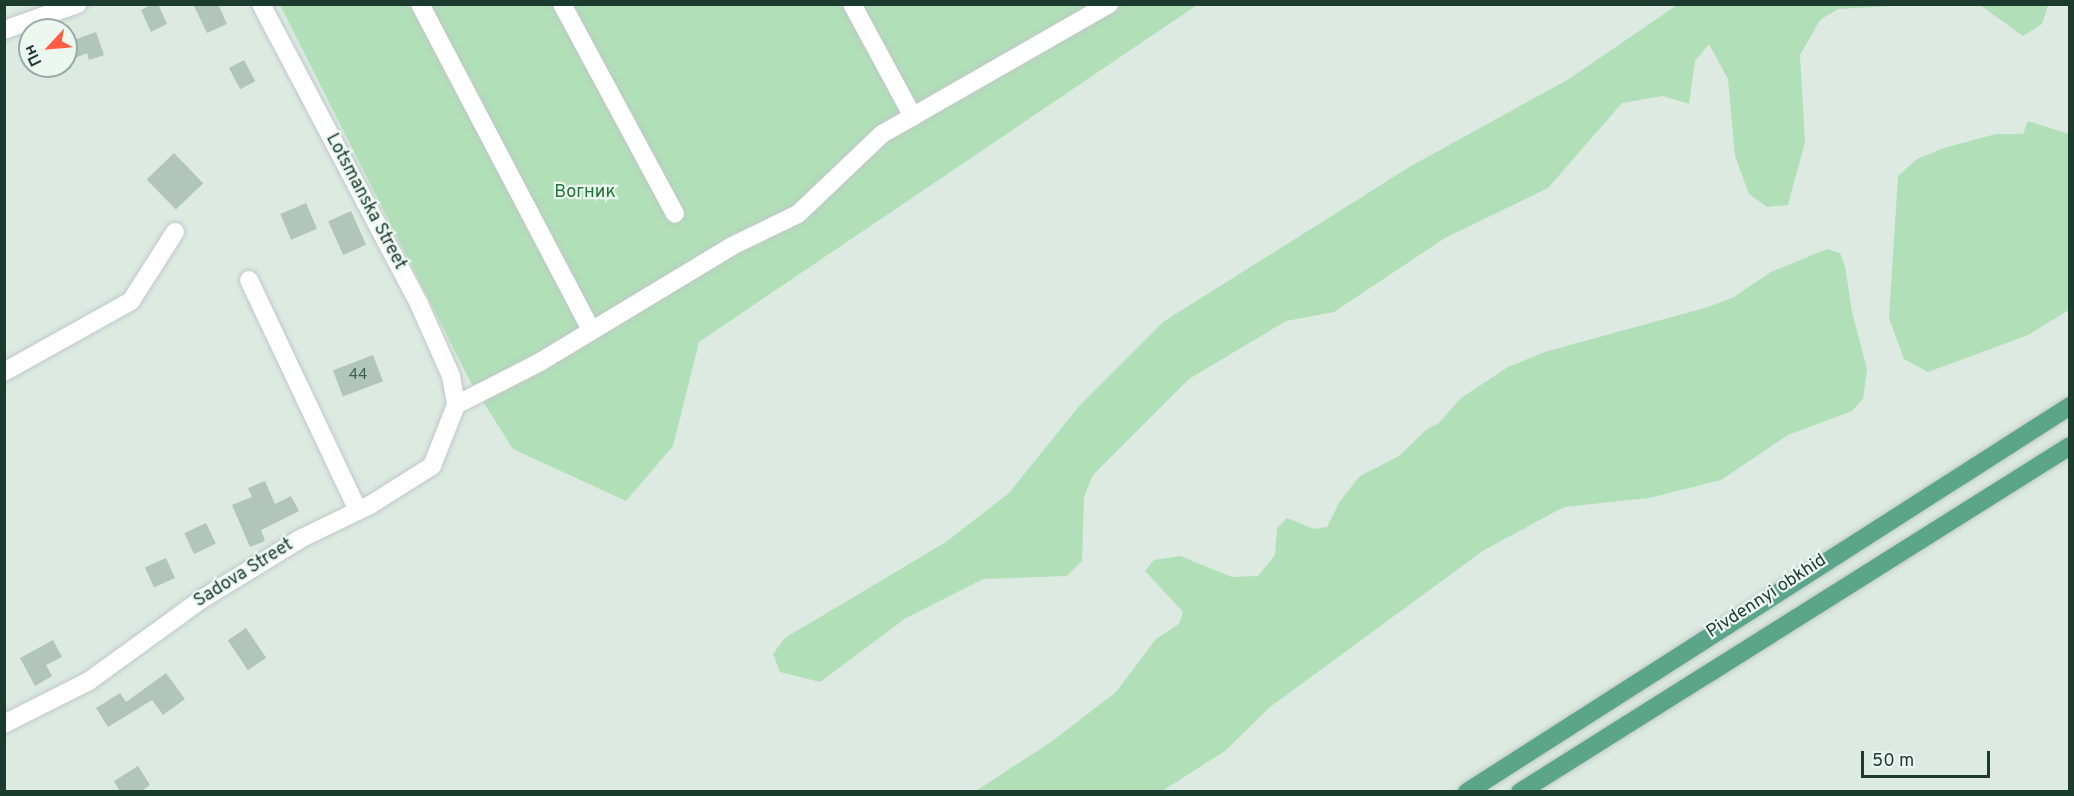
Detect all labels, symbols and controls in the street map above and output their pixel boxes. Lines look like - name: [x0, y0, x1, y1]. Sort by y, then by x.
- north arrow: [18, 18, 78, 78]
- text: Пн: [20, 41, 47, 69]
- street label: Lotsmanska Street: [320, 130, 410, 274]
- park label: Вогник: [554, 182, 616, 204]
- house number: 44: [349, 367, 367, 385]
- street label: Sadova Street: [190, 535, 298, 613]
- street label: Pivdennyi obkhid: [1703, 550, 1831, 644]
- scale bar: [1864, 739, 1993, 777]
- text: 50 m: [1872, 750, 1914, 773]

